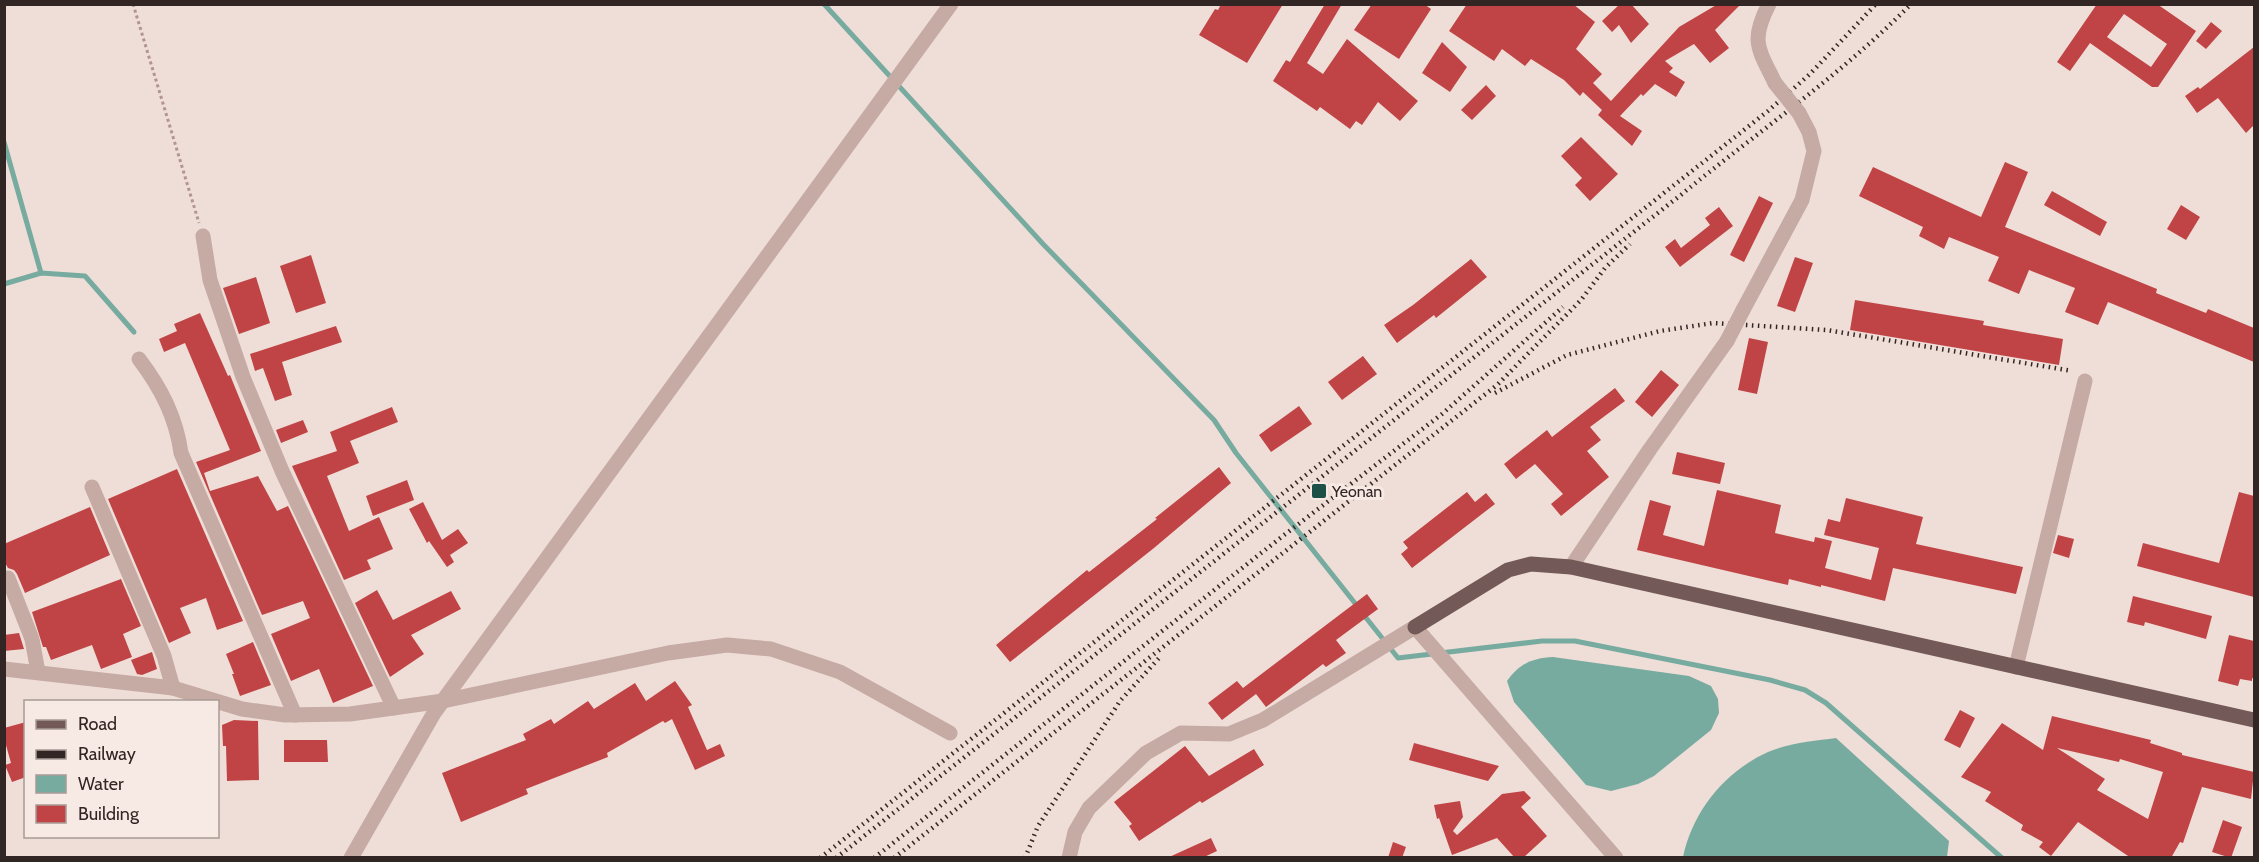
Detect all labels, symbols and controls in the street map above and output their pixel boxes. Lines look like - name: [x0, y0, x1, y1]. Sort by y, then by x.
- marker: Yeonan: [1310, 482, 1328, 500]
- place label: Yeonan: [1331, 482, 1382, 501]
- legend: [24, 700, 219, 838]
- text: Road: [78, 713, 117, 735]
- text: Railway: [78, 743, 136, 765]
- text: Water: [78, 773, 124, 795]
- text: Building: [78, 803, 140, 825]

